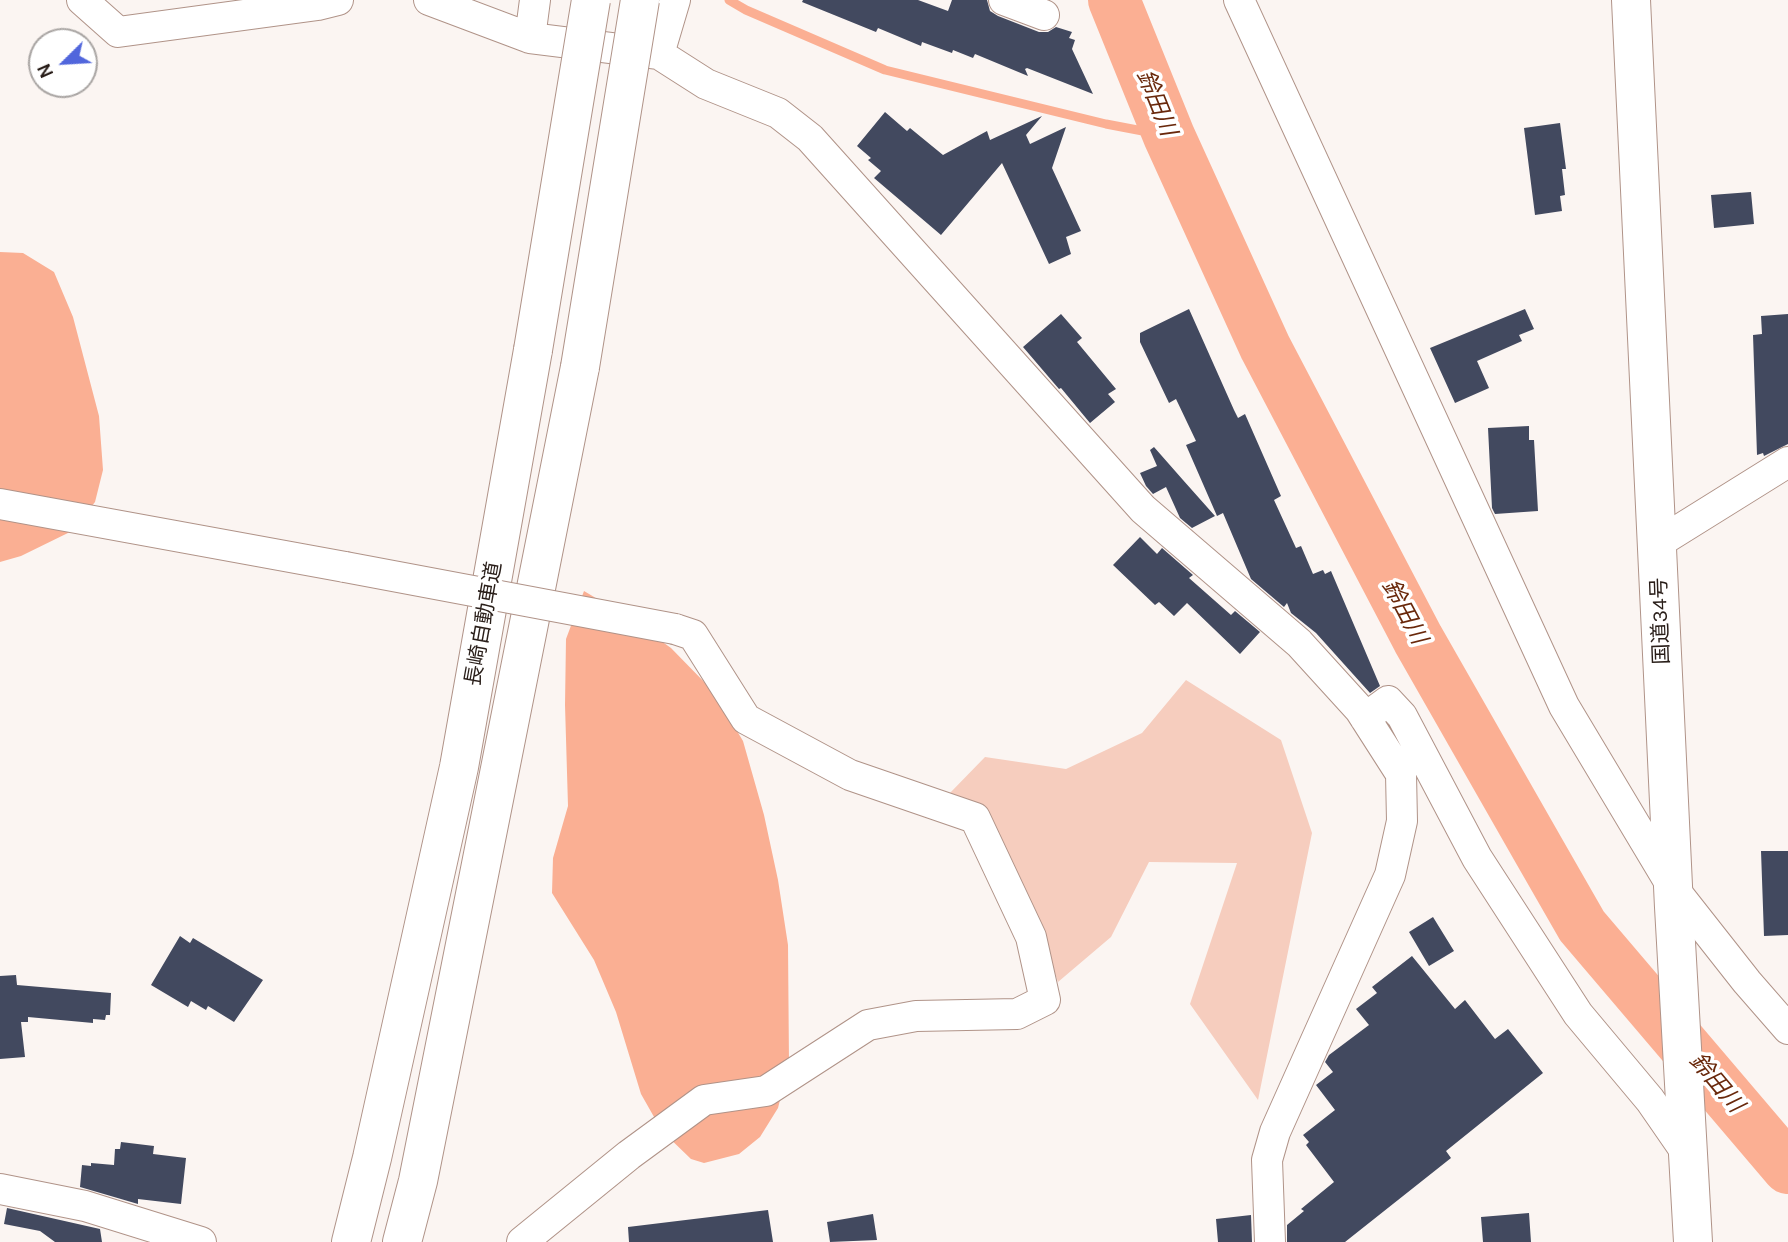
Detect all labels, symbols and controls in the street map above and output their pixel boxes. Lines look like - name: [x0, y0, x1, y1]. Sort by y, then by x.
- north arrow: [28, 28, 98, 98]
- text: N: [33, 60, 58, 81]
- water label: 鈴田川: [1130, 66, 1182, 140]
- street label: 長崎自動車道: [461, 560, 507, 688]
- water label: 鈴田川: [1376, 575, 1432, 649]
- street label: 国道34号: [1647, 577, 1675, 665]
- water label: 鈴田川: [1683, 1048, 1749, 1118]

